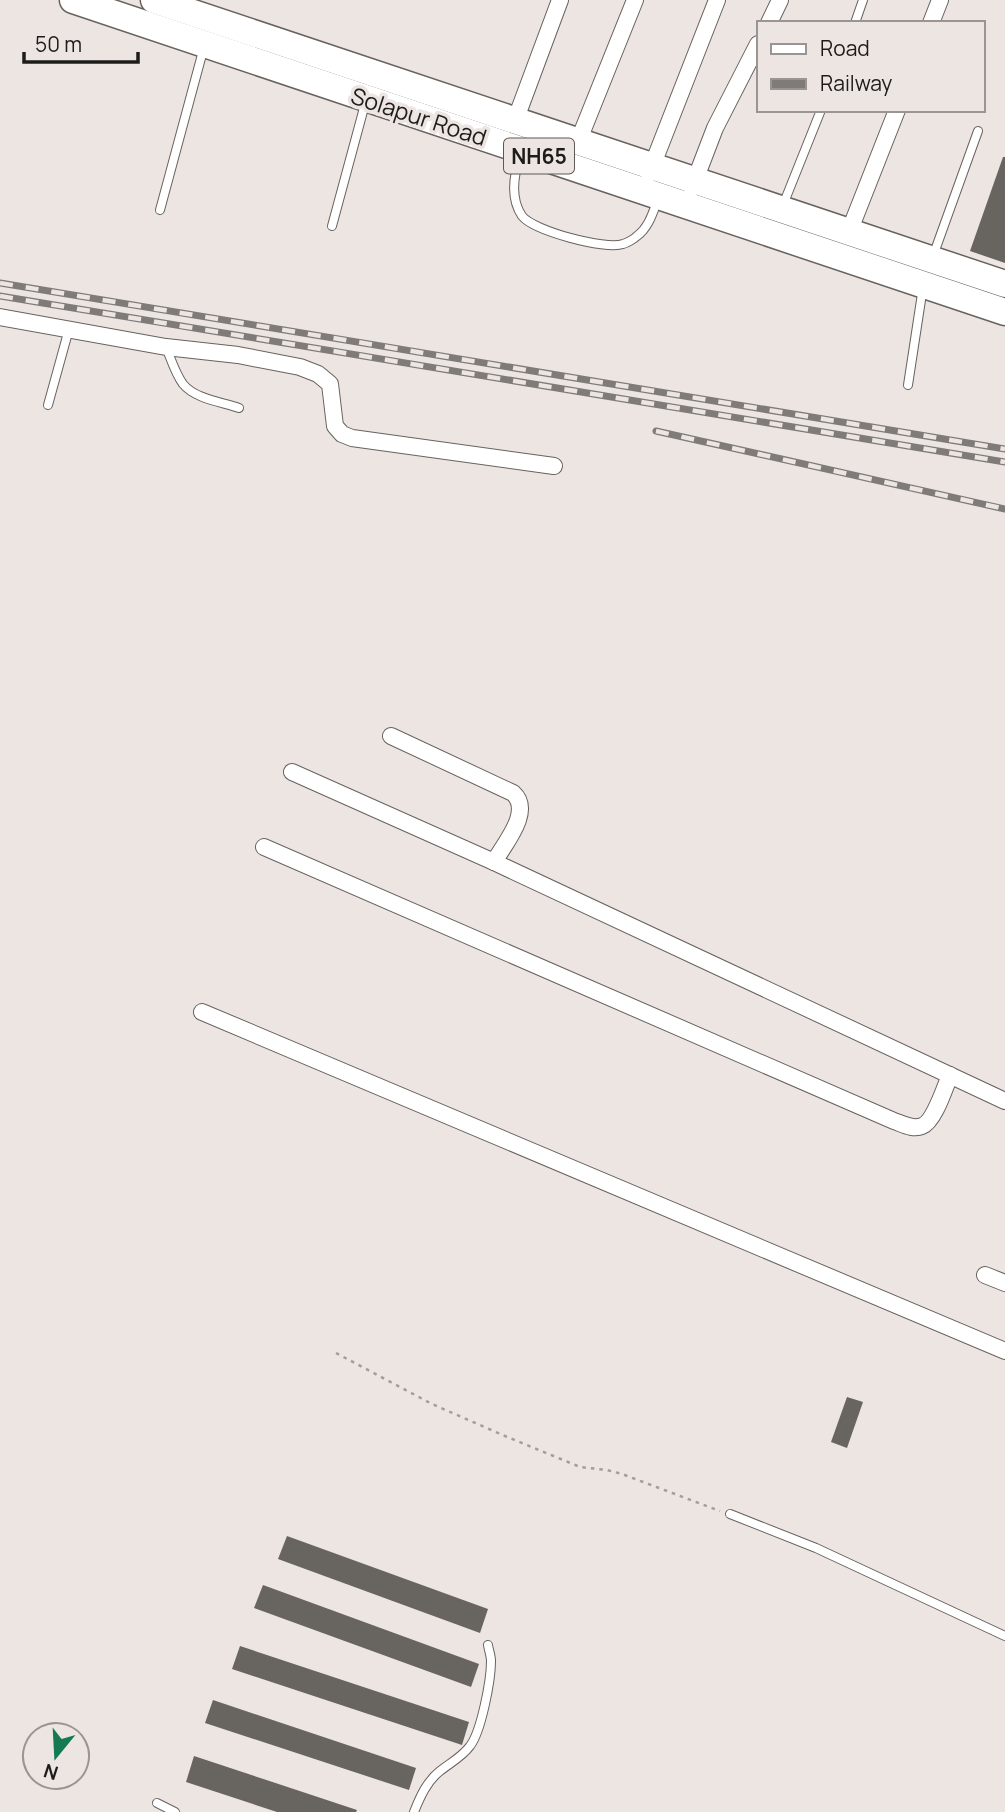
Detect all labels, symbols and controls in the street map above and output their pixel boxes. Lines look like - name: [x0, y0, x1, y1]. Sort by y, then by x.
- scale bar: [24, 21, 138, 65]
- legend: [757, 21, 984, 112]
- text: 50 m: [35, 30, 82, 58]
- text: Road: [820, 34, 870, 62]
- text: Railway: [820, 69, 892, 97]
- street label: Solapur Road: [347, 79, 491, 153]
- road number: NH65: [504, 138, 574, 174]
- north arrow: [21, 1721, 91, 1791]
- text: N: [40, 1758, 61, 1787]

